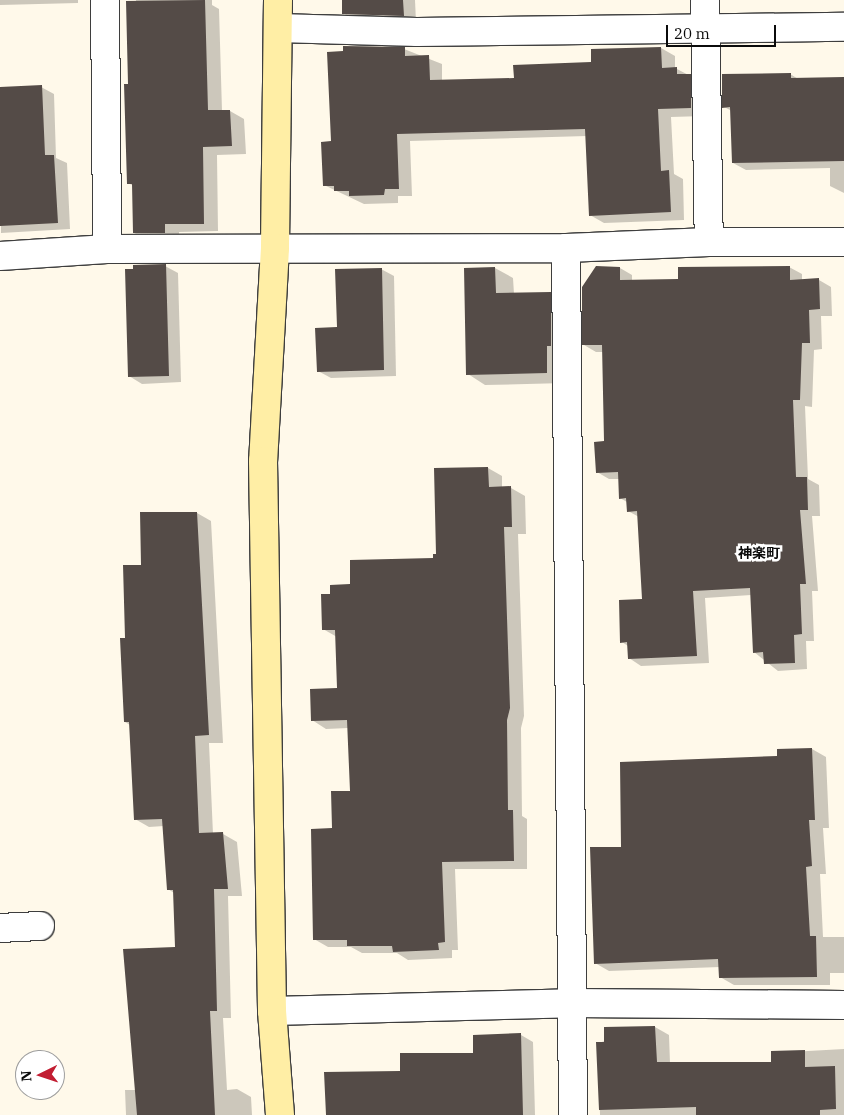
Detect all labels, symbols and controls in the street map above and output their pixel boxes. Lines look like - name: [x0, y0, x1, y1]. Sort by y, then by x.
- scale bar: [669, 15, 779, 47]
- text: 20 m: [674, 24, 710, 43]
- district label: 神楽町: [738, 545, 780, 561]
- north arrow: [15, 1050, 65, 1100]
- text: N: [17, 1070, 35, 1082]

